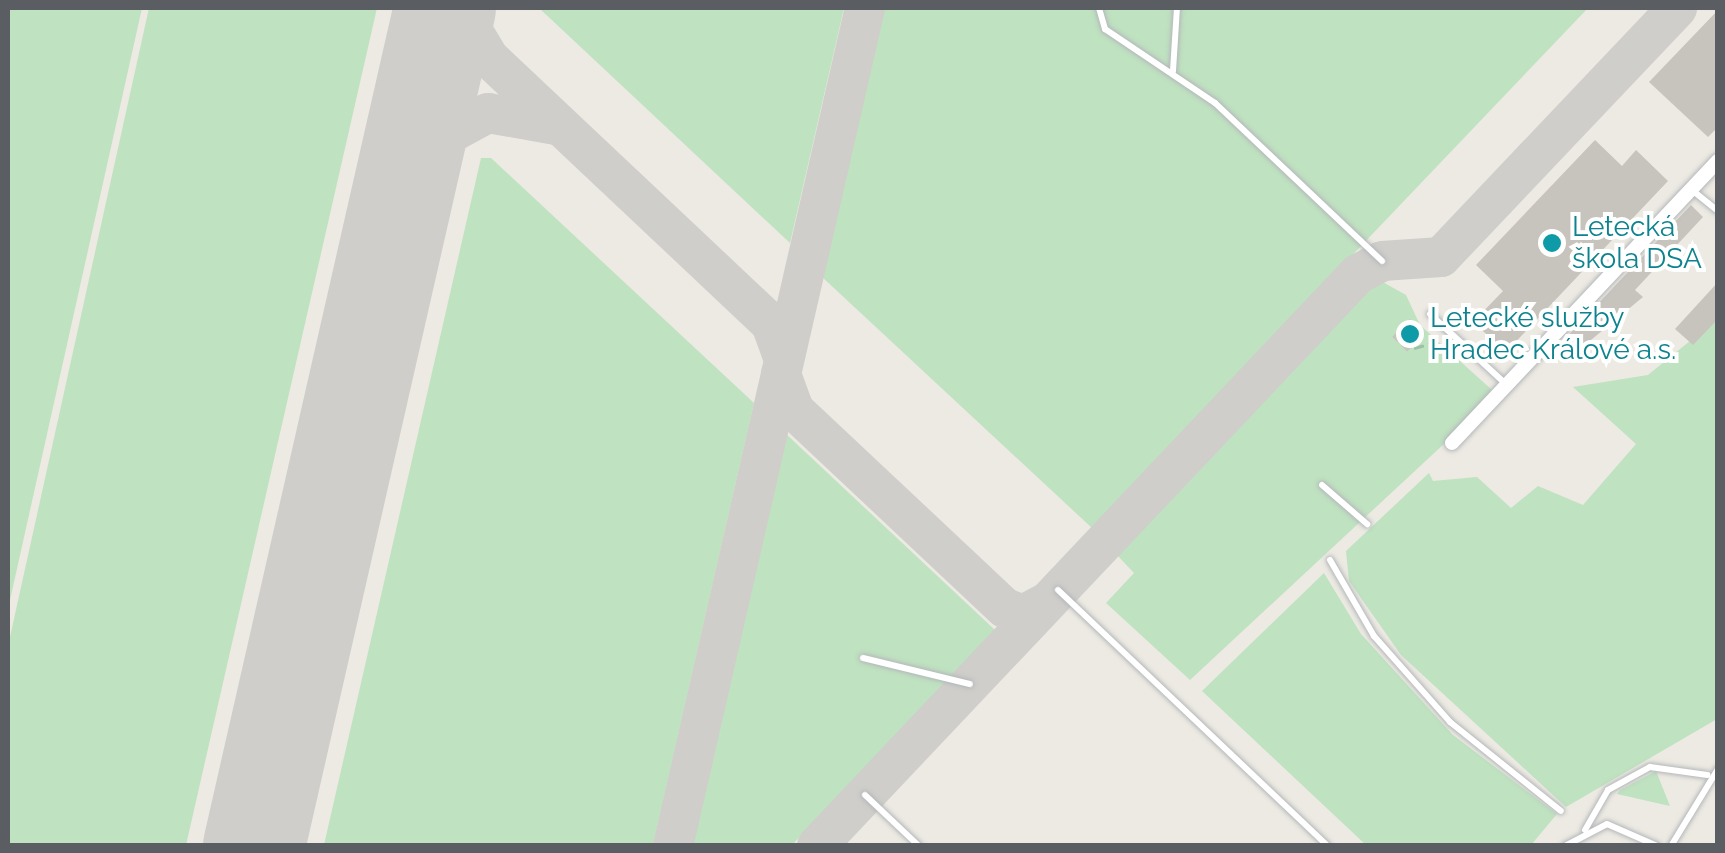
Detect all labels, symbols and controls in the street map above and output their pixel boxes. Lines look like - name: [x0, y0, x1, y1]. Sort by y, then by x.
- place label: Letecká škola DSA: [1572, 210, 1702, 276]
- marker: Letecká škola DSA: [1541, 232, 1563, 254]
- place label: Letecké služby Hradec Králové a.s.: [1430, 301, 1676, 367]
- marker: Letecké služby Hradec Králové a.s.: [1399, 323, 1421, 345]

